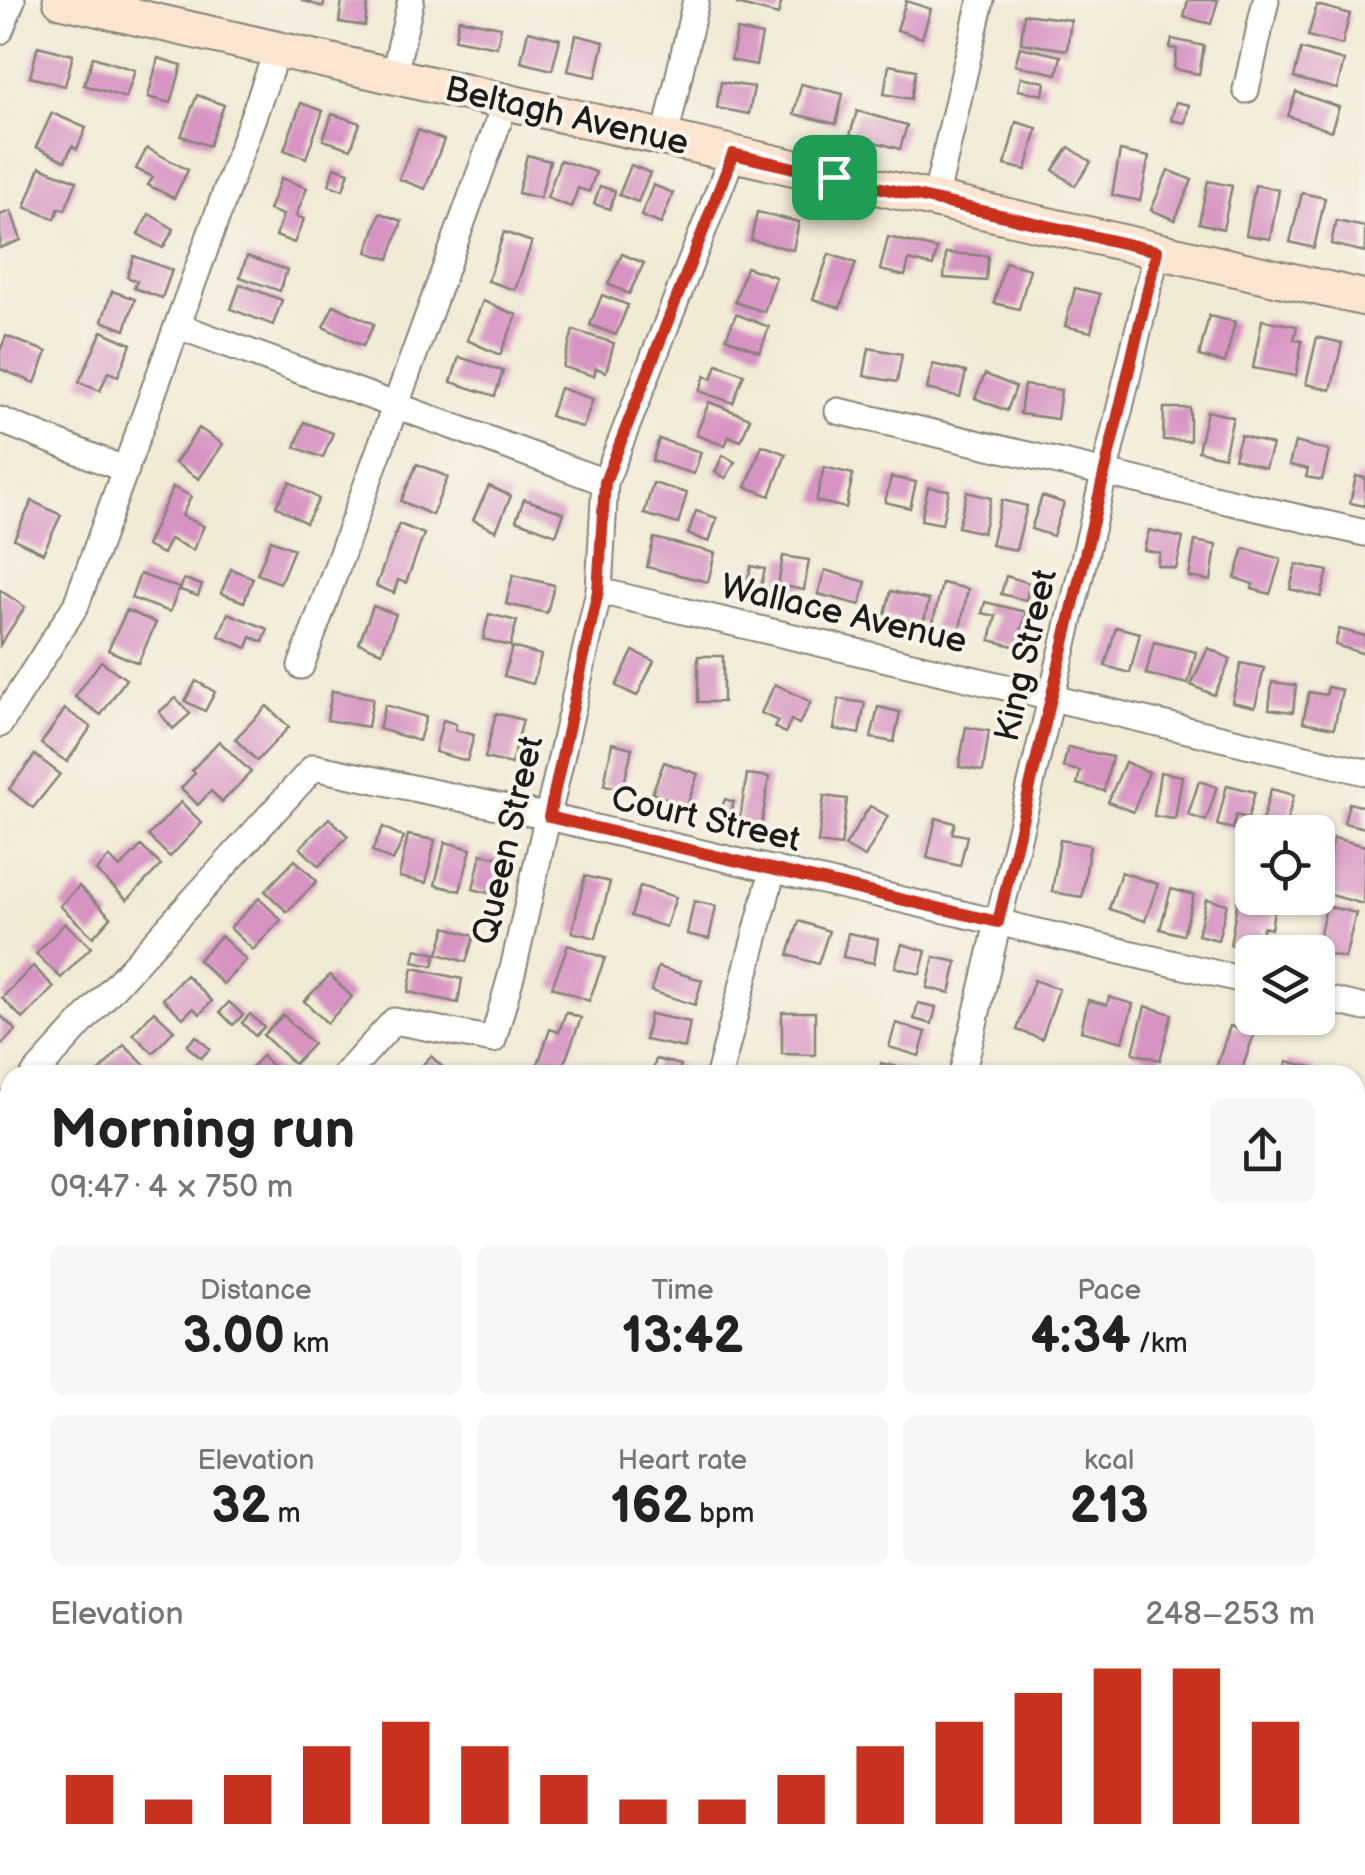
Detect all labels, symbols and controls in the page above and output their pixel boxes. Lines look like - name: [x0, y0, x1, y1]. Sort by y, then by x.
- street label: Beltagh Avenue: [441, 68, 693, 165]
- pin: [792, 135, 877, 220]
- icon: arrive: [807, 150, 862, 205]
- street label: Wallace Avenue: [716, 565, 971, 664]
- street label: King Street: [986, 565, 1067, 746]
- street label: Queen Street: [464, 732, 553, 949]
- street label: Court Street: [607, 777, 805, 862]
- map controls: [1235, 815, 1335, 1035]
- button: locate: [1235, 815, 1335, 915]
- button: layers: [1235, 935, 1335, 1035]
- text: Morning run: [50, 1097, 355, 1164]
- button: share: [1210, 1098, 1315, 1203]
- text: 09:47 · 4 × 750 m: [50, 1168, 293, 1207]
- text: Distance: [200, 1274, 312, 1307]
- text: Time: [651, 1274, 714, 1307]
- text: Pace: [1077, 1274, 1141, 1307]
- text: 3.00: [182, 1307, 285, 1367]
- text: 13:42: [622, 1307, 743, 1367]
- text: 4:34: [1031, 1307, 1131, 1367]
- text: km: [285, 1327, 329, 1360]
- text: /km: [1131, 1327, 1188, 1360]
- text: Elevation: [197, 1444, 314, 1477]
- text: Heart rate: [618, 1444, 747, 1477]
- text: kcal: [1084, 1444, 1134, 1477]
- text: 32: [211, 1477, 270, 1537]
- text: 162: [610, 1477, 692, 1537]
- text: 213: [1070, 1477, 1149, 1537]
- text: m: [270, 1497, 301, 1530]
- text: bpm: [692, 1497, 755, 1530]
- text: Elevation: [50, 1595, 183, 1634]
- text: 248–253 m: [1145, 1595, 1315, 1634]

